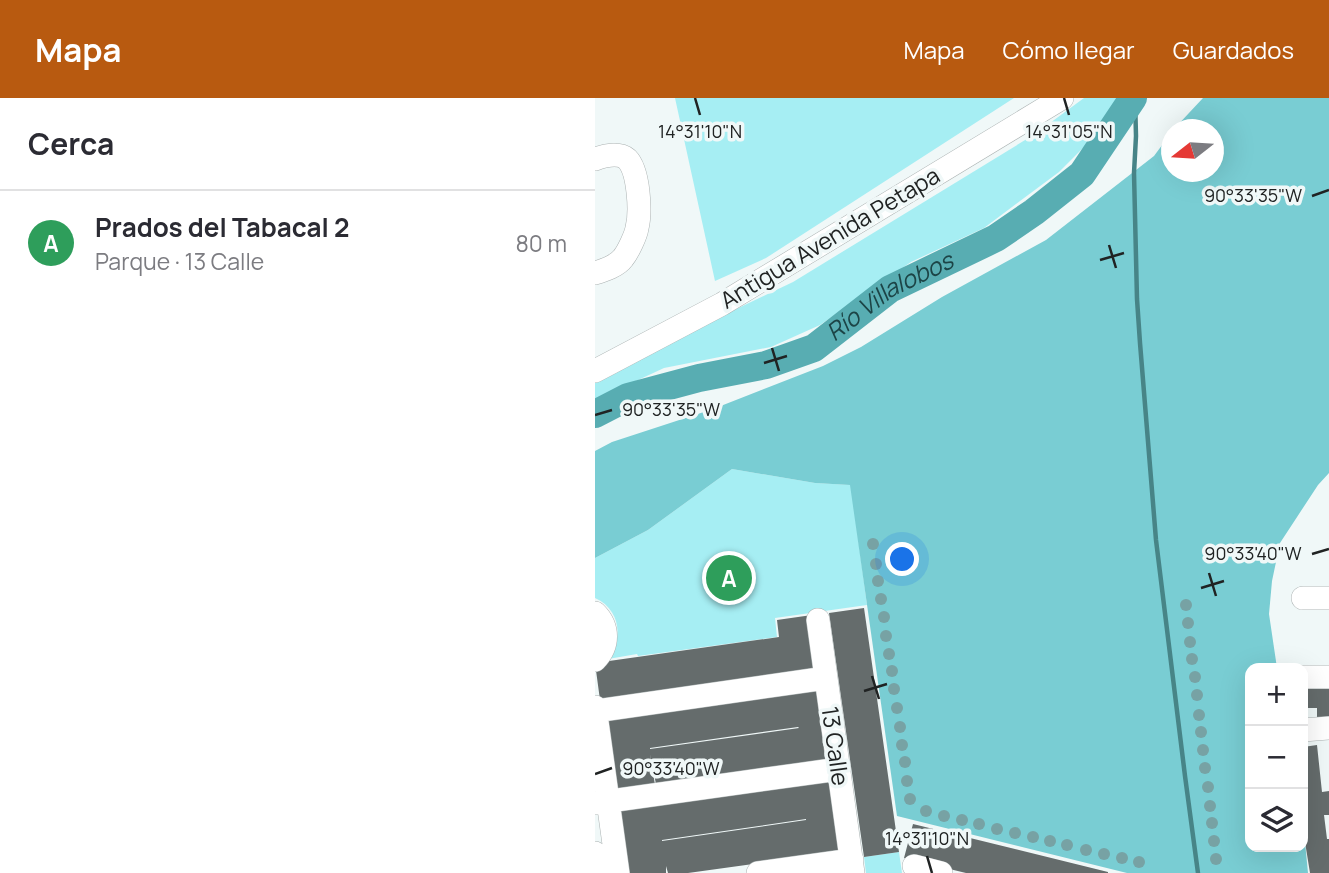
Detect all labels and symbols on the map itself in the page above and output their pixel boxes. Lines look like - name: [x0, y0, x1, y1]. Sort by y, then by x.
- text: 14°31'10"N: [658, 119, 742, 143]
- text: 14°31'05"N: [1025, 119, 1113, 143]
- north arrow: [1161, 119, 1224, 182]
- street label: Antigua Avenida Petapa: [714, 159, 945, 316]
- text: 90°33'35"W: [1204, 183, 1302, 207]
- water label: Río Villalobos: [819, 242, 960, 348]
- text: 90°33'35"W: [622, 397, 720, 421]
- text: 90°33'40"W: [1204, 541, 1302, 565]
- your location: [885, 542, 919, 576]
- pin: A: [706, 552, 752, 604]
- street label: 13 Calle: [815, 704, 857, 788]
- text: 90°33'40"W: [622, 756, 720, 780]
- text: 14°31'10"N: [885, 826, 969, 850]

